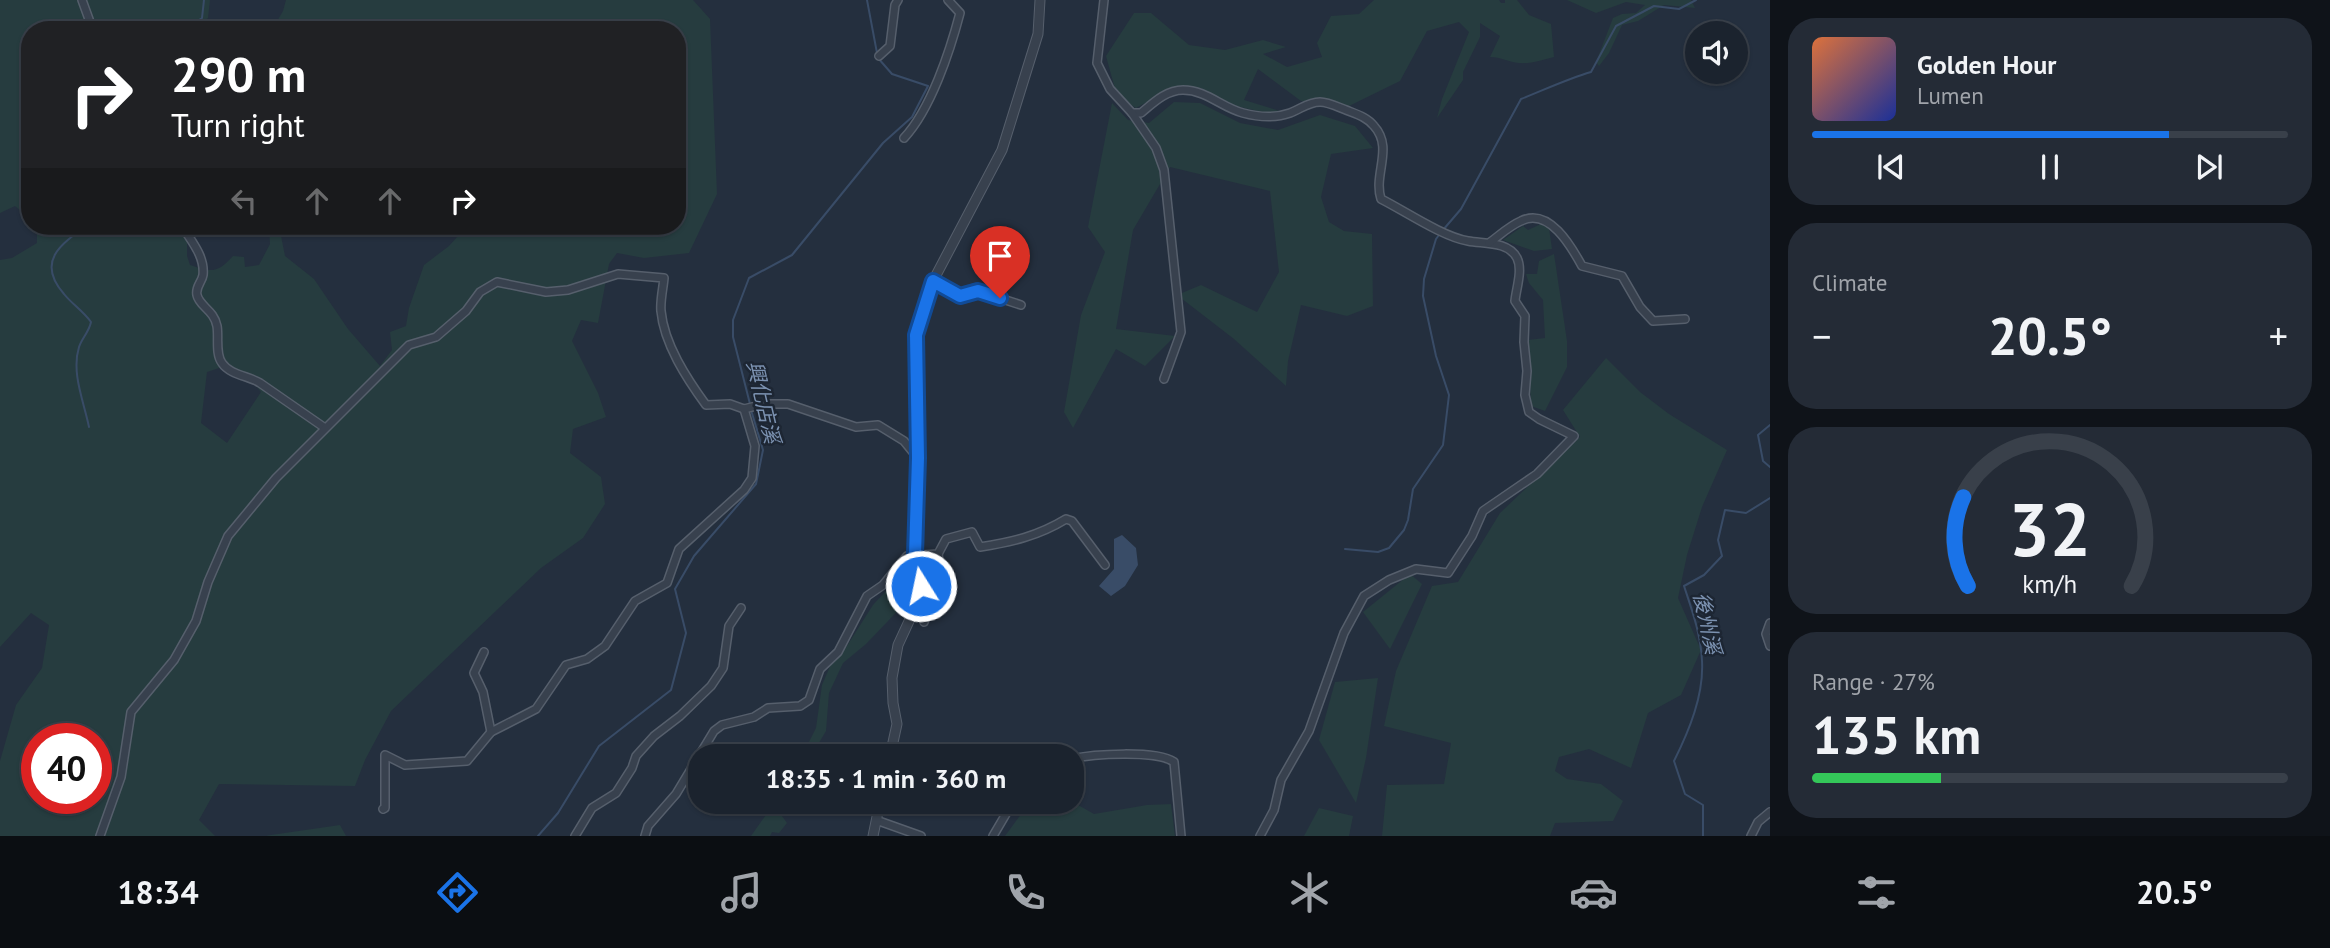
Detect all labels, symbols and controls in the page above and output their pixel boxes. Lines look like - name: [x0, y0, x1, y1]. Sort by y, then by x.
- map controls: [1685, 21, 1748, 84]
- button: sound: [1685, 21, 1748, 84]
- text: 290 m: [171, 42, 306, 106]
- text: Golden Hour: [1917, 48, 2056, 81]
- icon: right: [56, 49, 147, 140]
- text: Lumen: [1917, 81, 1984, 110]
- text: Turn right: [171, 104, 305, 146]
- icon: previous: [1872, 148, 1910, 186]
- icon: pause: [2031, 148, 2069, 186]
- icon: next: [2190, 148, 2228, 186]
- icon: left: [225, 182, 263, 220]
- icon: ahead: [298, 182, 336, 220]
- icon: ahead: [371, 182, 409, 220]
- icon: right: [444, 182, 482, 220]
- pin: [970, 226, 1030, 298]
- icon: arrive: [981, 237, 1019, 275]
- text: Climate: [1812, 268, 1887, 297]
- text: 20.5°: [1988, 302, 2112, 369]
- text: −: [1812, 311, 1831, 360]
- text: +: [2269, 311, 2288, 360]
- water label: 興化店溪: [741, 358, 787, 449]
- text: 32: [2009, 483, 2091, 577]
- position arrow: [884, 549, 958, 623]
- text: km/h: [2023, 568, 2077, 600]
- water label: 後州溪: [1688, 589, 1728, 659]
- text: Range · 27%: [1812, 667, 1935, 696]
- text: 135 km: [1812, 701, 1981, 768]
- speed limit sign: 40: [21, 723, 112, 814]
- text: 18:35 · 1 min · 360 m: [766, 762, 1006, 795]
- icon: directions: [433, 868, 482, 917]
- icon: music: [717, 868, 766, 917]
- icon: phone: [1001, 868, 1050, 917]
- icon: climate: [1285, 868, 1334, 917]
- icon: car: [1569, 868, 1618, 917]
- icon: filters: [1852, 868, 1901, 917]
- text: 18:34: [117, 871, 199, 913]
- text: 20.5°: [2136, 871, 2213, 913]

